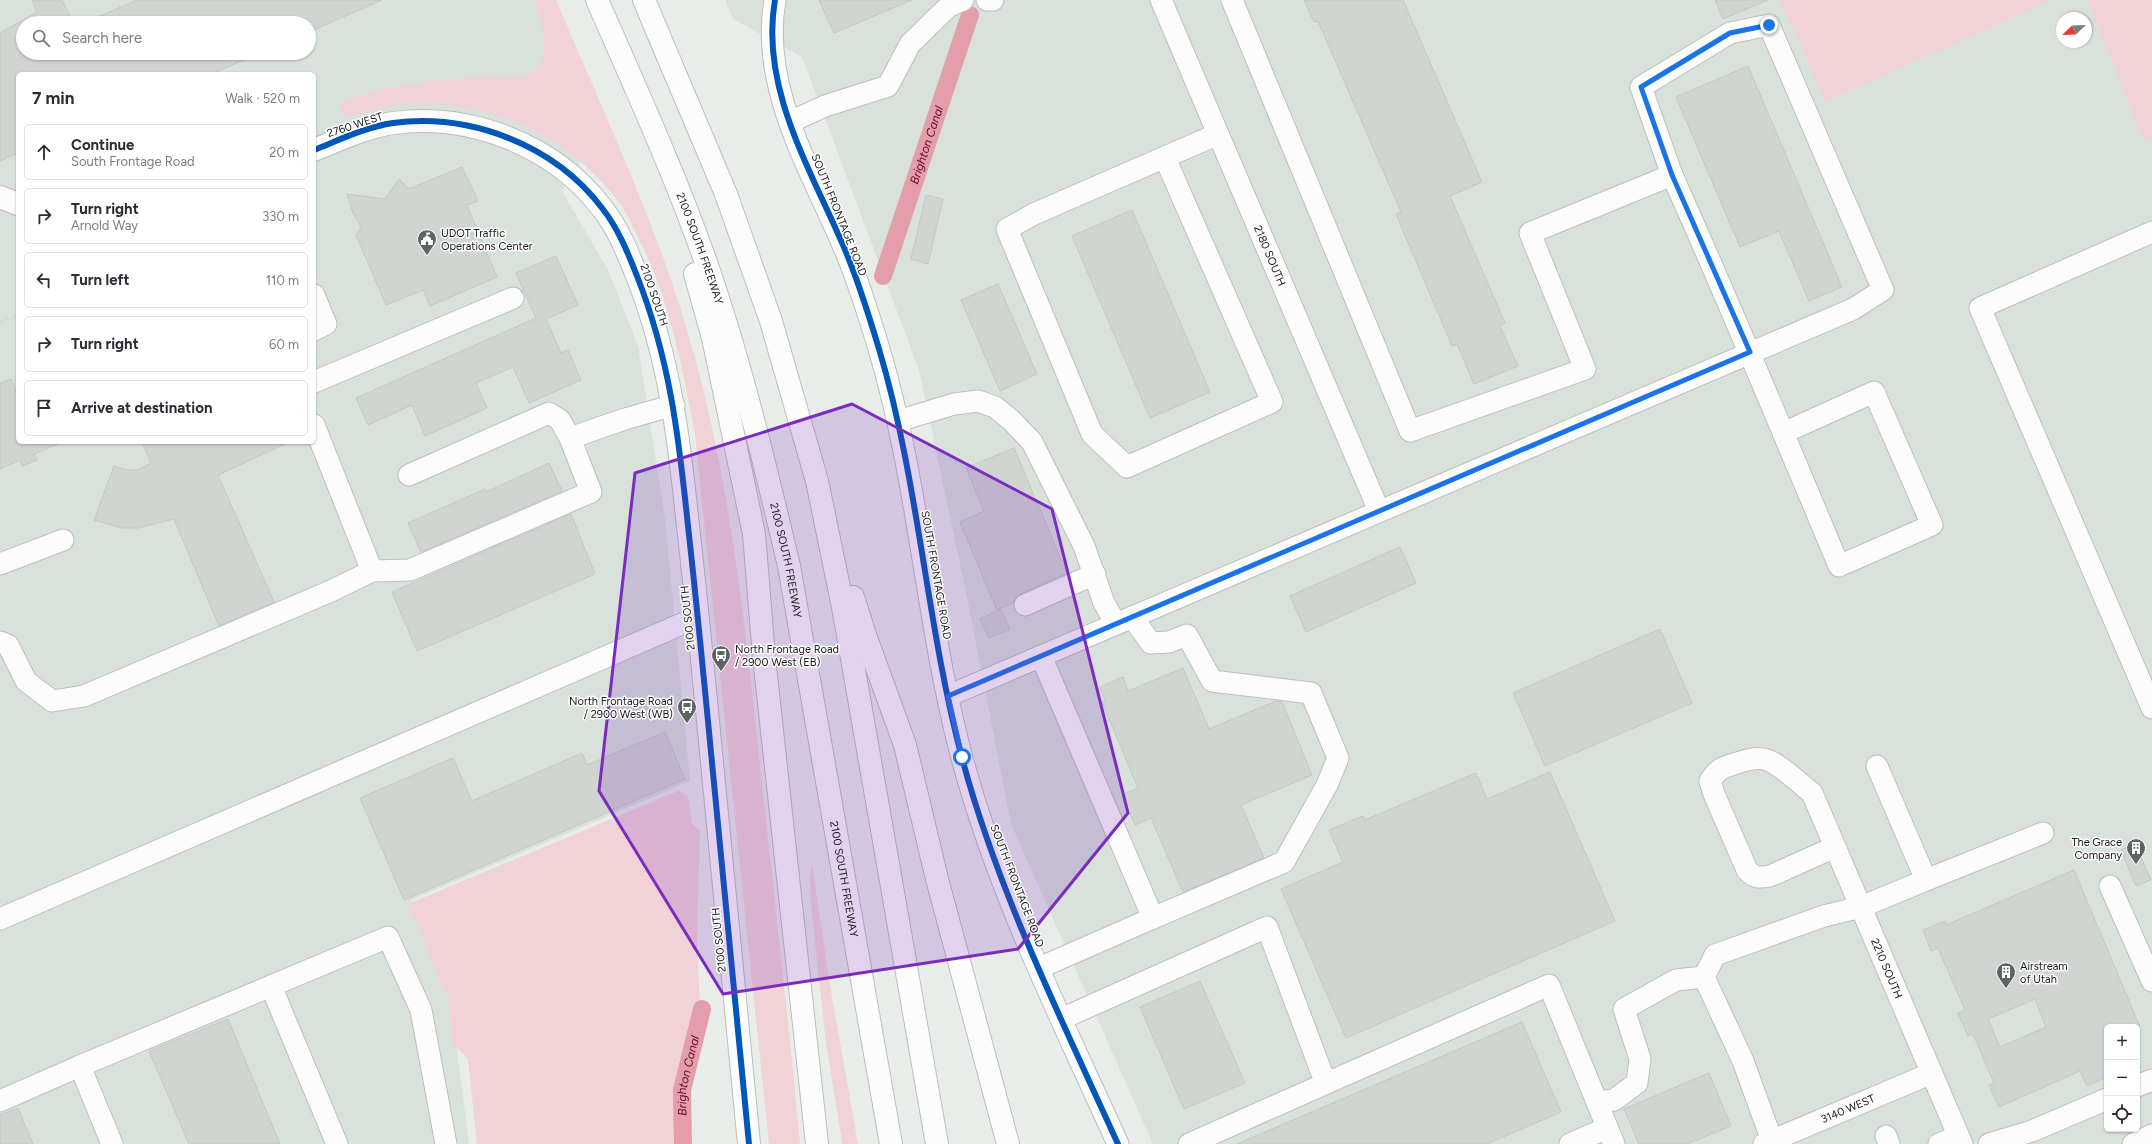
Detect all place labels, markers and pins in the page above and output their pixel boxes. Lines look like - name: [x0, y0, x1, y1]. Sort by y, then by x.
- place label: UDOT Traffic Operations Center: [441, 227, 533, 253]
- public building icon: UDOT Traffic Operations Center: [416, 228, 438, 256]
- place label: North Frontage Road / 2900 West (EB): [735, 643, 839, 669]
- bus stop icon: North Frontage Road / 2900 West (EB): [710, 644, 732, 672]
- place label: North Frontage Road / 2900 West (WB): [569, 695, 673, 721]
- bus stop icon: North Frontage Road / 2900 West (WB): [676, 696, 698, 724]
- place label: The Grace Company: [2071, 836, 2122, 862]
- building icon: The Grace Company: [2125, 837, 2147, 865]
- place label: Airstream of Utah: [2020, 960, 2068, 986]
- building icon: Airstream of Utah: [1995, 961, 2017, 989]

